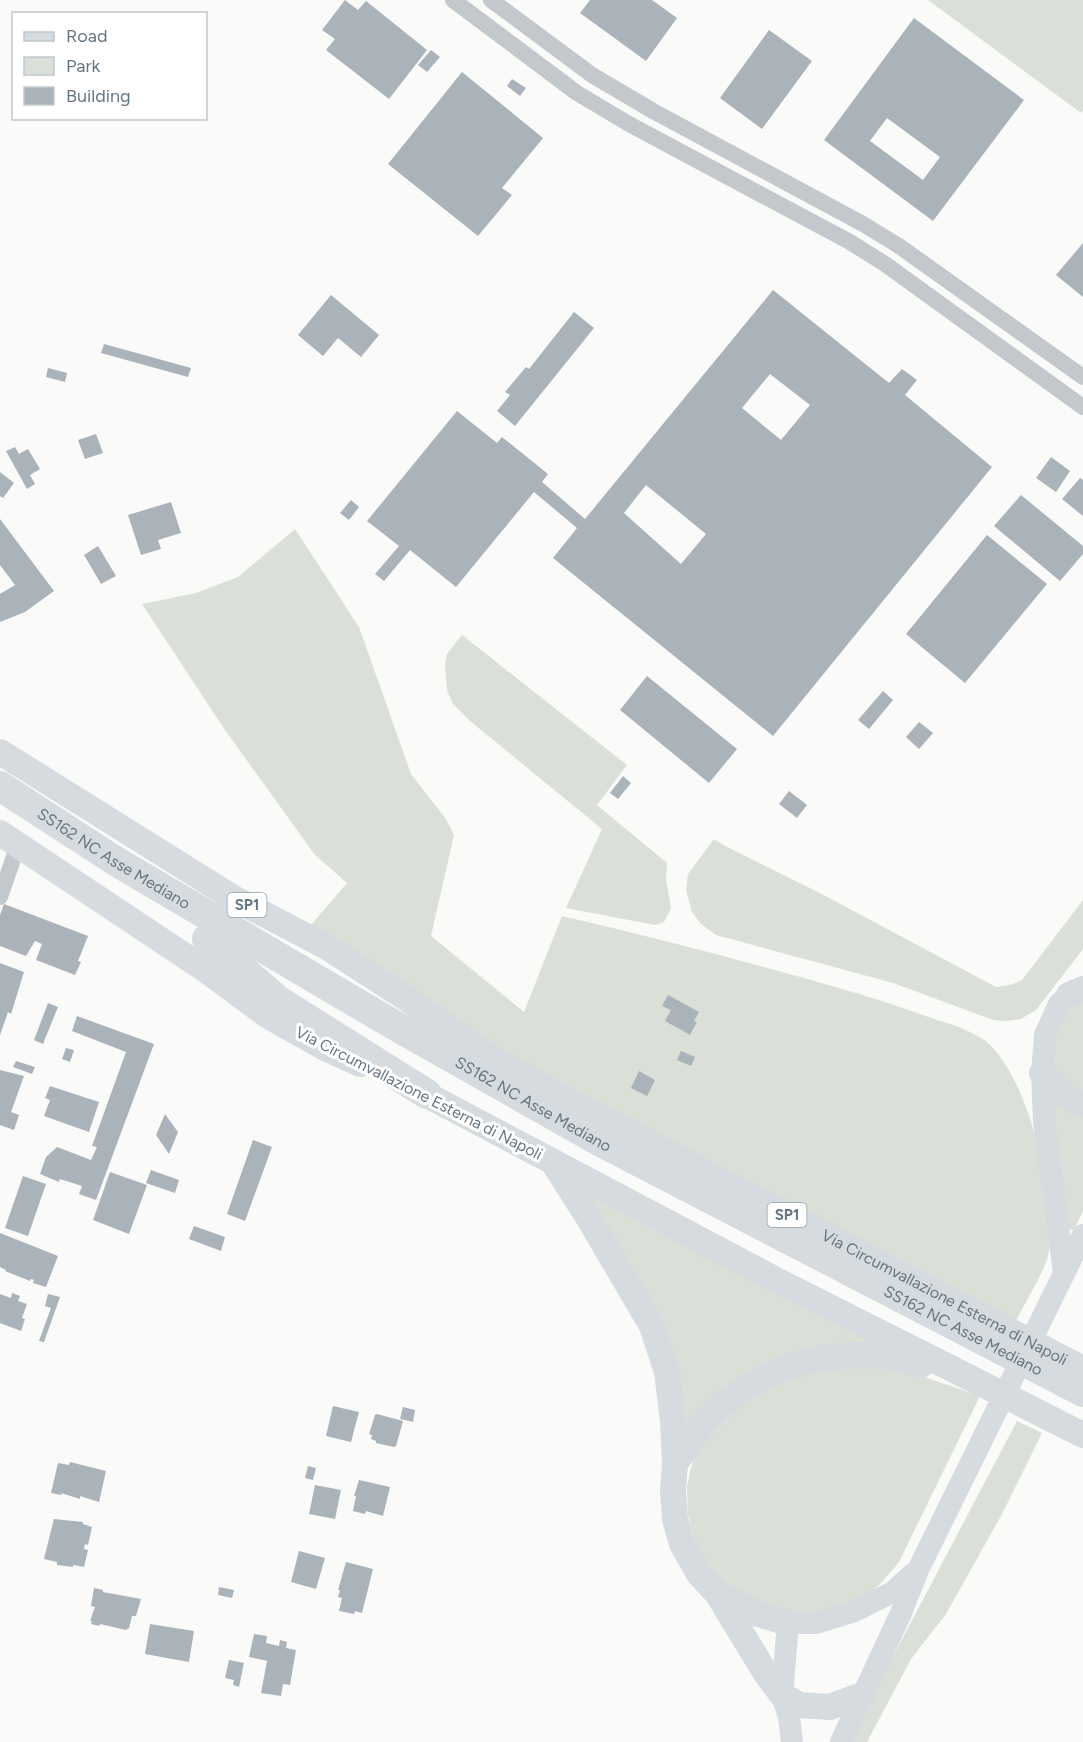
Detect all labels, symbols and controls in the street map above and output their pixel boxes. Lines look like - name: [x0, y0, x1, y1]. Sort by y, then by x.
- legend: [12, 12, 207, 120]
- text: Road: [66, 25, 107, 47]
- text: Park: [66, 55, 101, 77]
- text: Building: [66, 85, 131, 107]
- street label: SS162 NC Asse Mediano: [34, 804, 194, 913]
- road number: SP1: [228, 893, 266, 917]
- street label: Via Circumvallazione Esterna di Napoli: [292, 1022, 546, 1164]
- street label: SS162 NC Asse Mediano: [452, 1052, 615, 1155]
- road number: SP1: [768, 1203, 806, 1227]
- street label: Via Circumvallazione Esterna di Napoli: [819, 1225, 1071, 1369]
- street label: SS162 NC Asse Mediano: [881, 1281, 1046, 1379]

